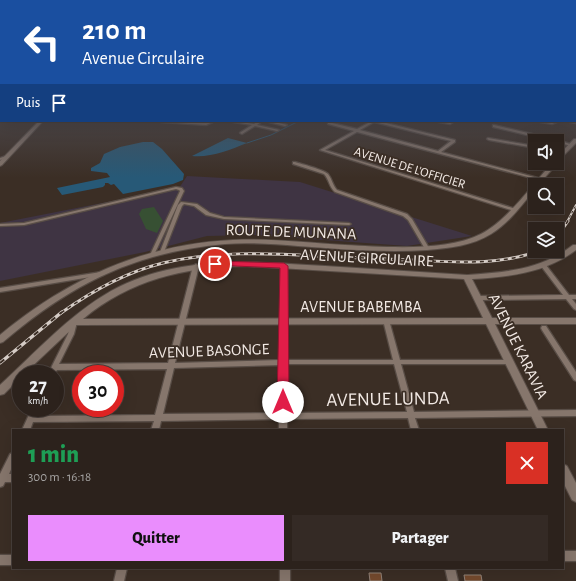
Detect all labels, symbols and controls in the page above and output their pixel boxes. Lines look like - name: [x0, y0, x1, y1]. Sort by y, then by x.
- icon: left: [16, 16, 68, 68]
- text: 210 m: [82, 17, 147, 45]
- text: Avenue Circulaire: [82, 50, 204, 68]
- icon: arrive: [48, 92, 70, 114]
- text: Puis: [16, 95, 40, 110]
- map controls: [528, 134, 564, 258]
- button: sound: [528, 134, 564, 170]
- street label: AVENUE DE L'OFFICIER: [352, 145, 467, 192]
- button: search: [528, 178, 564, 214]
- street label: ROUTE DE MUNANA: [225, 222, 357, 242]
- button: layers: [528, 222, 564, 258]
- pin: [198, 247, 232, 281]
- street label: AVENUE CIRCULAIRE: [300, 247, 434, 269]
- icon: arrive: [204, 253, 226, 275]
- street label: AVENUE KARAVIA: [486, 291, 551, 402]
- street label: AVENUE BABEMBA: [300, 299, 422, 315]
- street label: AVENUE BASONGE: [149, 341, 270, 361]
- speed limit sign: 30: [72, 365, 124, 417]
- text: 27: [29, 376, 47, 396]
- position arrow: [262, 381, 304, 423]
- street label: AVENUE LUNDA: [326, 389, 450, 410]
- text: km/h: [28, 396, 48, 406]
- button: close: [506, 442, 548, 484]
- text: 1 min: [28, 443, 79, 467]
- text: 300 m · 16:18: [28, 471, 91, 484]
- button: Quitter: [28, 515, 284, 561]
- button: Partager: [292, 515, 548, 561]

